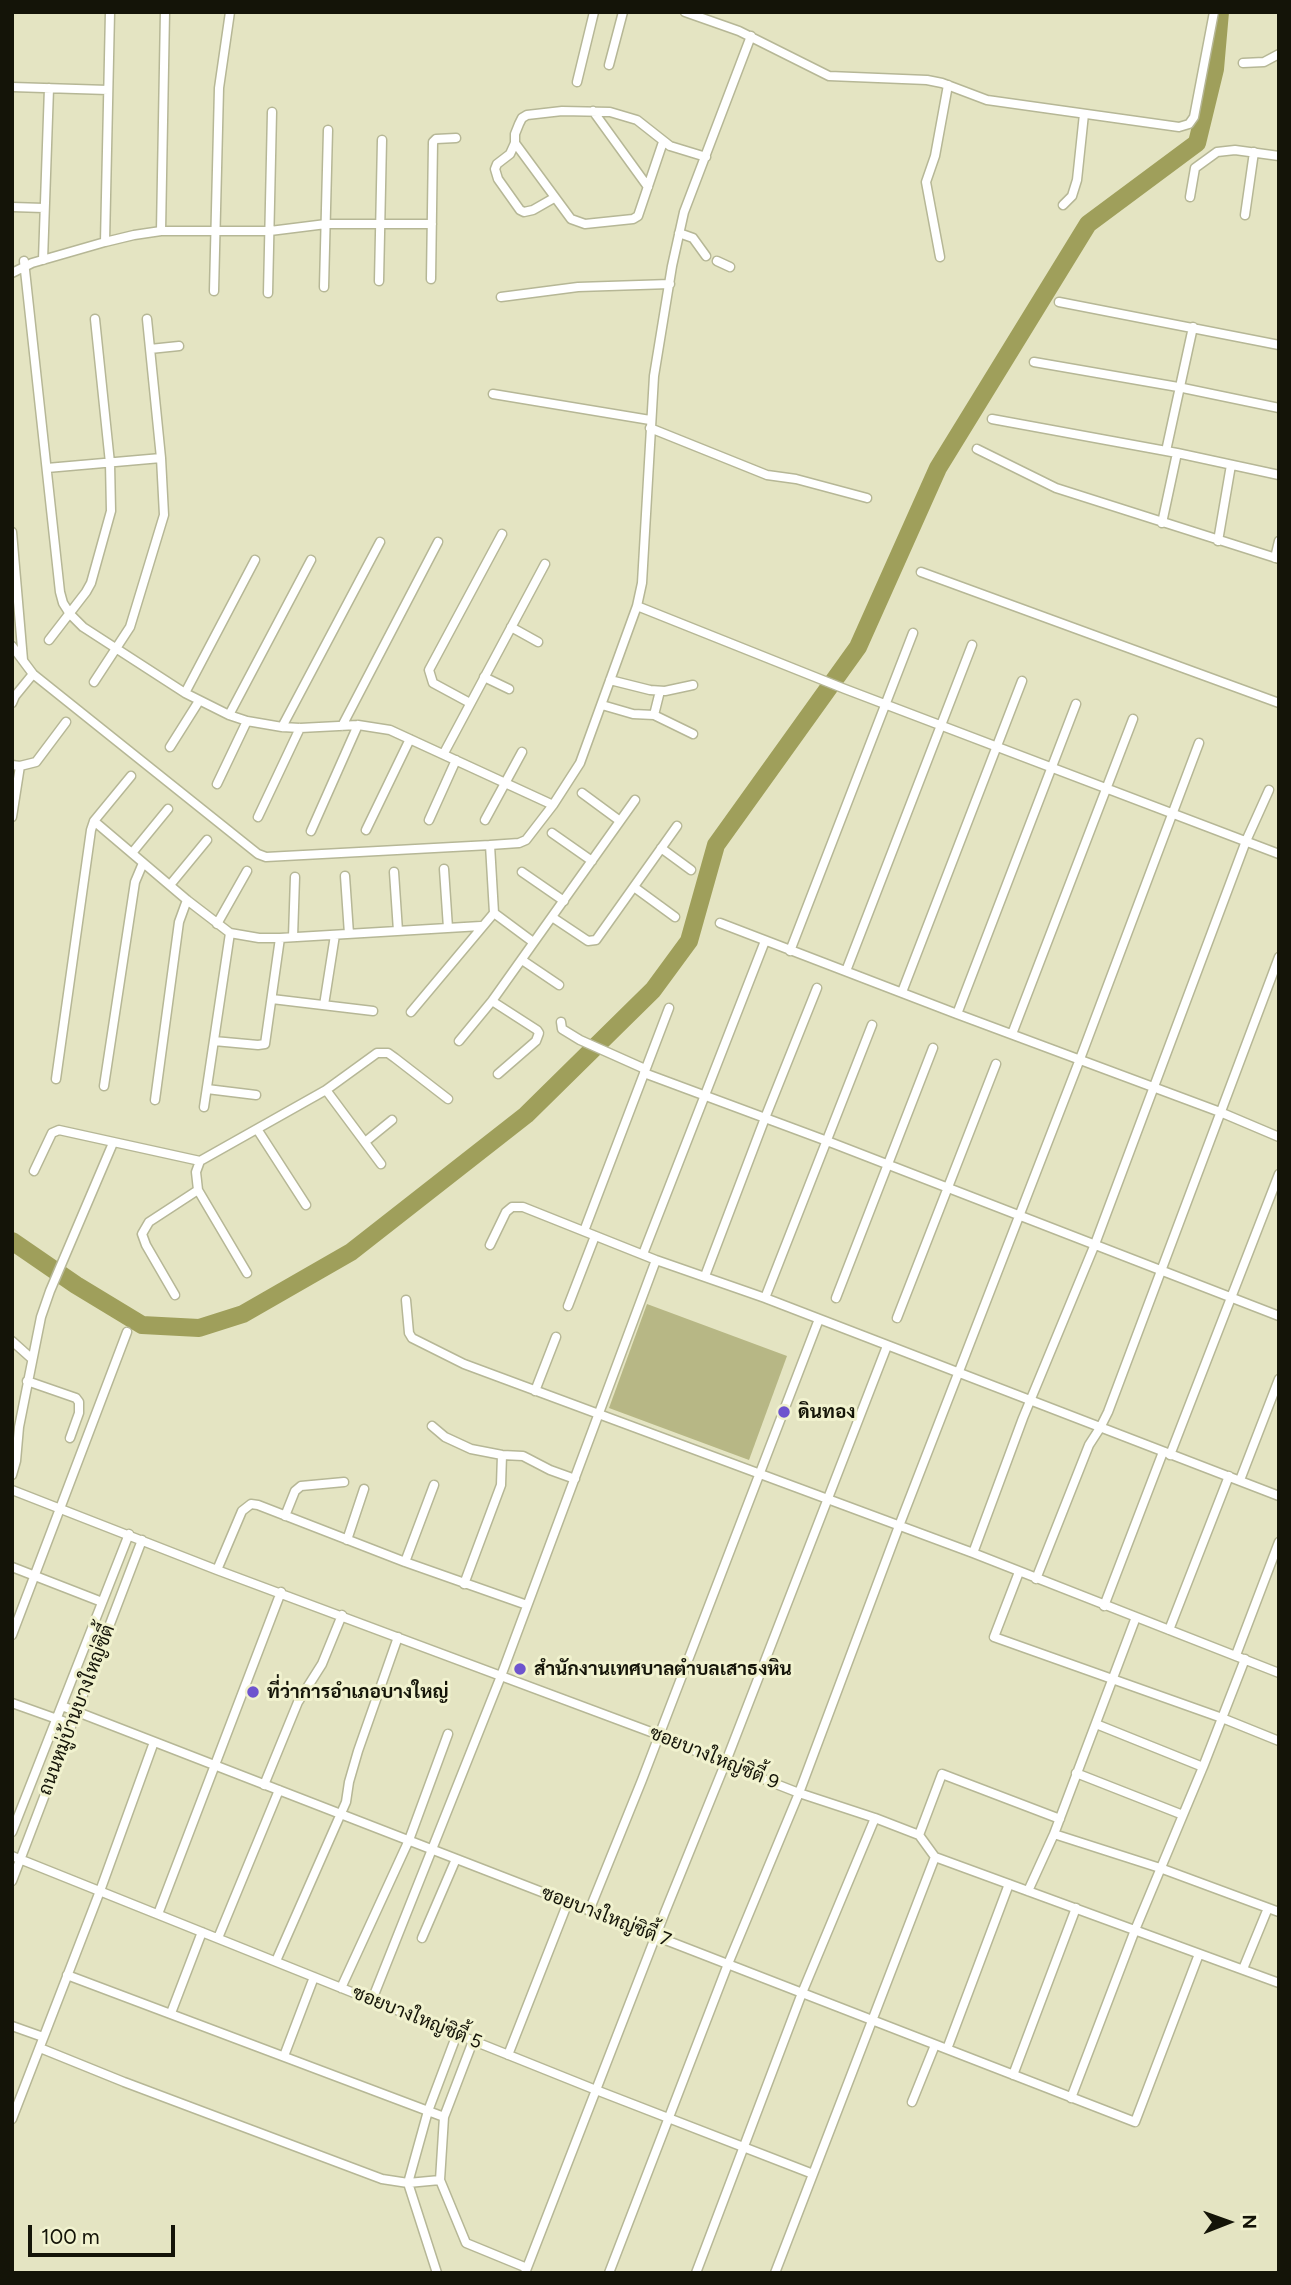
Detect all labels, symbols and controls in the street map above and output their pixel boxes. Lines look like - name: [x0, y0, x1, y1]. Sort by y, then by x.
- place label: ดินทอง: [798, 1401, 855, 1423]
- marker: ดินทอง: [776, 1404, 792, 1420]
- street label: ถนนหมู่บ้านบางใหญ่ซิตี้: [34, 1621, 120, 1799]
- place label: สำนักงานเทศบาลตำบลเสาธงหิน: [534, 1658, 792, 1680]
- marker: สำนักงานเทศบาลตำบลเสาธงหิน: [512, 1661, 528, 1677]
- place label: ที่ว่าการอำเภอบางใหญ่: [267, 1681, 449, 1703]
- marker: ที่ว่าการอำเภอบางใหญ่: [245, 1684, 261, 1700]
- street label: ซอยบางใหญ่ซิตี้ 9: [646, 1722, 782, 1794]
- street label: ซอยบางใหญ่ซิตี้ 7: [538, 1882, 674, 1952]
- street label: ซอยบางใหญ่ซิตี้ 5: [349, 1982, 485, 2054]
- north arrow: [1193, 2187, 1263, 2257]
- scale bar: [32, 2212, 178, 2256]
- text: N: [1238, 2214, 1261, 2229]
- text: 100 m: [41, 2224, 100, 2249]

